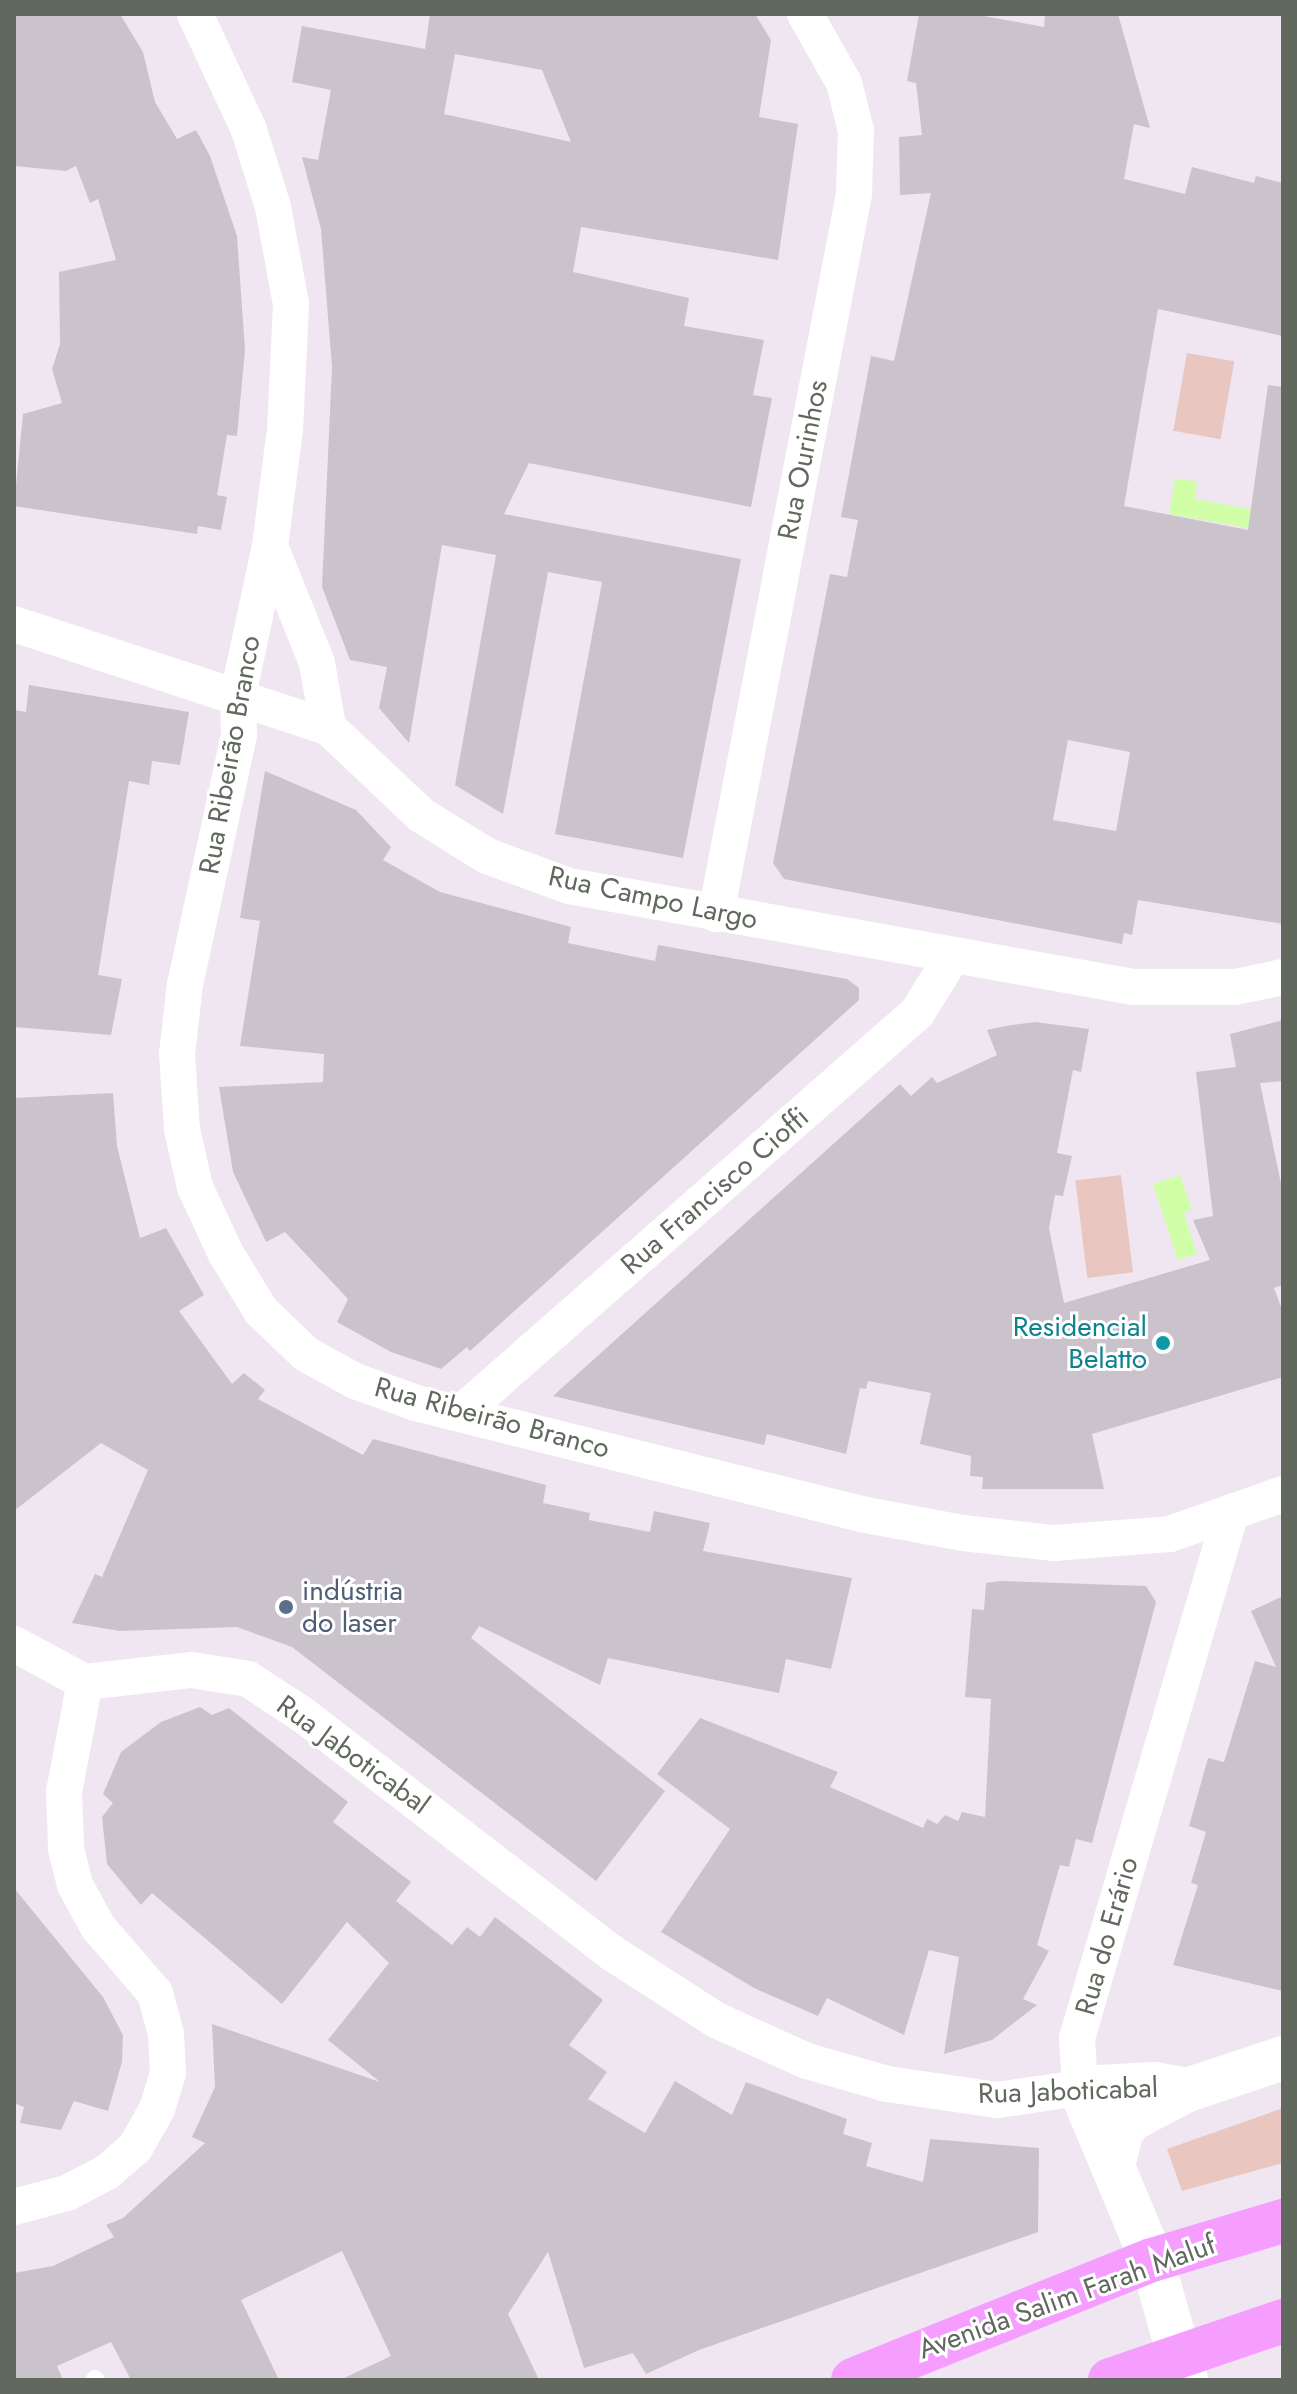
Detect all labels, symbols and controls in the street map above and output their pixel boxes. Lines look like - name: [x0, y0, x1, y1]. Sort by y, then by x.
- street label: Rua Ourinhos: [771, 377, 835, 543]
- street label: Rua Ribeirão Branco: [192, 633, 268, 877]
- street label: Rua Campo Largo: [545, 859, 761, 937]
- street label: Rua Francisco Cioffi: [614, 1100, 816, 1282]
- place label: Residencial Belatto: [1013, 1310, 1147, 1376]
- marker: Residencial Belatto: [1154, 1334, 1172, 1352]
- street label: Rua Ribeirão Branco: [371, 1370, 613, 1466]
- place label: indústria do laser: [302, 1574, 403, 1640]
- marker: indústria do laser: [277, 1598, 295, 1616]
- street label: Rua Jaboticabal: [270, 1688, 436, 1822]
- street label: Rua do Erário: [1068, 1853, 1146, 2019]
- street label: Rua Jaboticabal: [977, 2071, 1159, 2111]
- street label: Avenida Salim Farah Maluf: [914, 2228, 1220, 2366]

